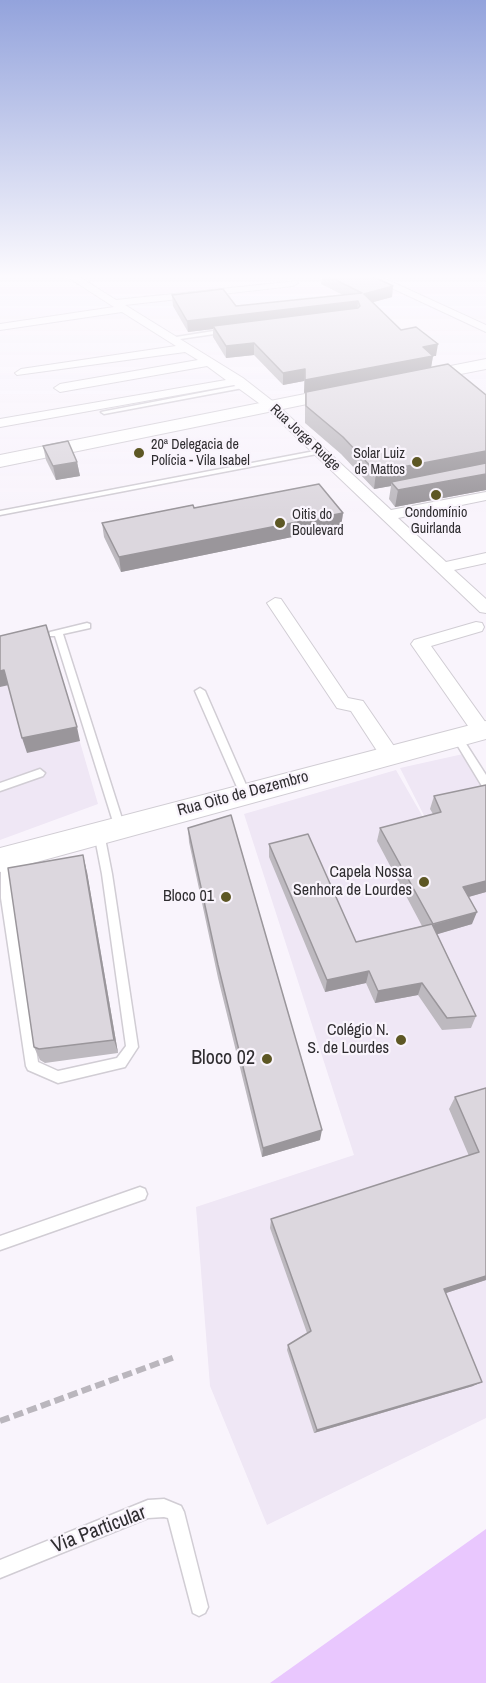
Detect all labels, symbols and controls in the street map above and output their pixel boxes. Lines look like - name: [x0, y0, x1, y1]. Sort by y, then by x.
- street label: Rua Jorge Rudge: [266, 401, 344, 475]
- place label: 20ª Delegacia de Polícia - Vila Isabel: [151, 437, 250, 470]
- marker: 20ª Delegacia de Polícia - Vila Isabel: [132, 446, 146, 460]
- place label: Solar Luiz de Mattos: [353, 446, 405, 478]
- marker: Solar Luiz de Mattos: [410, 455, 424, 469]
- marker: Condomínio Guirlanda: [429, 488, 443, 502]
- place label: Condomínio Guirlanda: [405, 505, 467, 538]
- place label: Oitis do Boulevard: [292, 507, 344, 540]
- marker: Oitis do Boulevard: [273, 516, 287, 530]
- street label: Rua Oito de Dezembro: [175, 767, 311, 821]
- place label: Capela Nossa Senhora de Lourdes: [293, 863, 412, 901]
- marker: Capela Nossa Senhora de Lourdes: [417, 875, 431, 889]
- place label: Bloco 01: [163, 887, 214, 907]
- marker: Bloco 01: [219, 890, 233, 904]
- place label: Colégio N. S. de Lourdes: [307, 1021, 389, 1059]
- marker: Colégio N. S. de Lourdes: [394, 1033, 408, 1047]
- place label: Bloco 02: [191, 1047, 255, 1071]
- marker: Bloco 02: [260, 1052, 274, 1066]
- street label: Via Particular: [48, 1501, 150, 1559]

